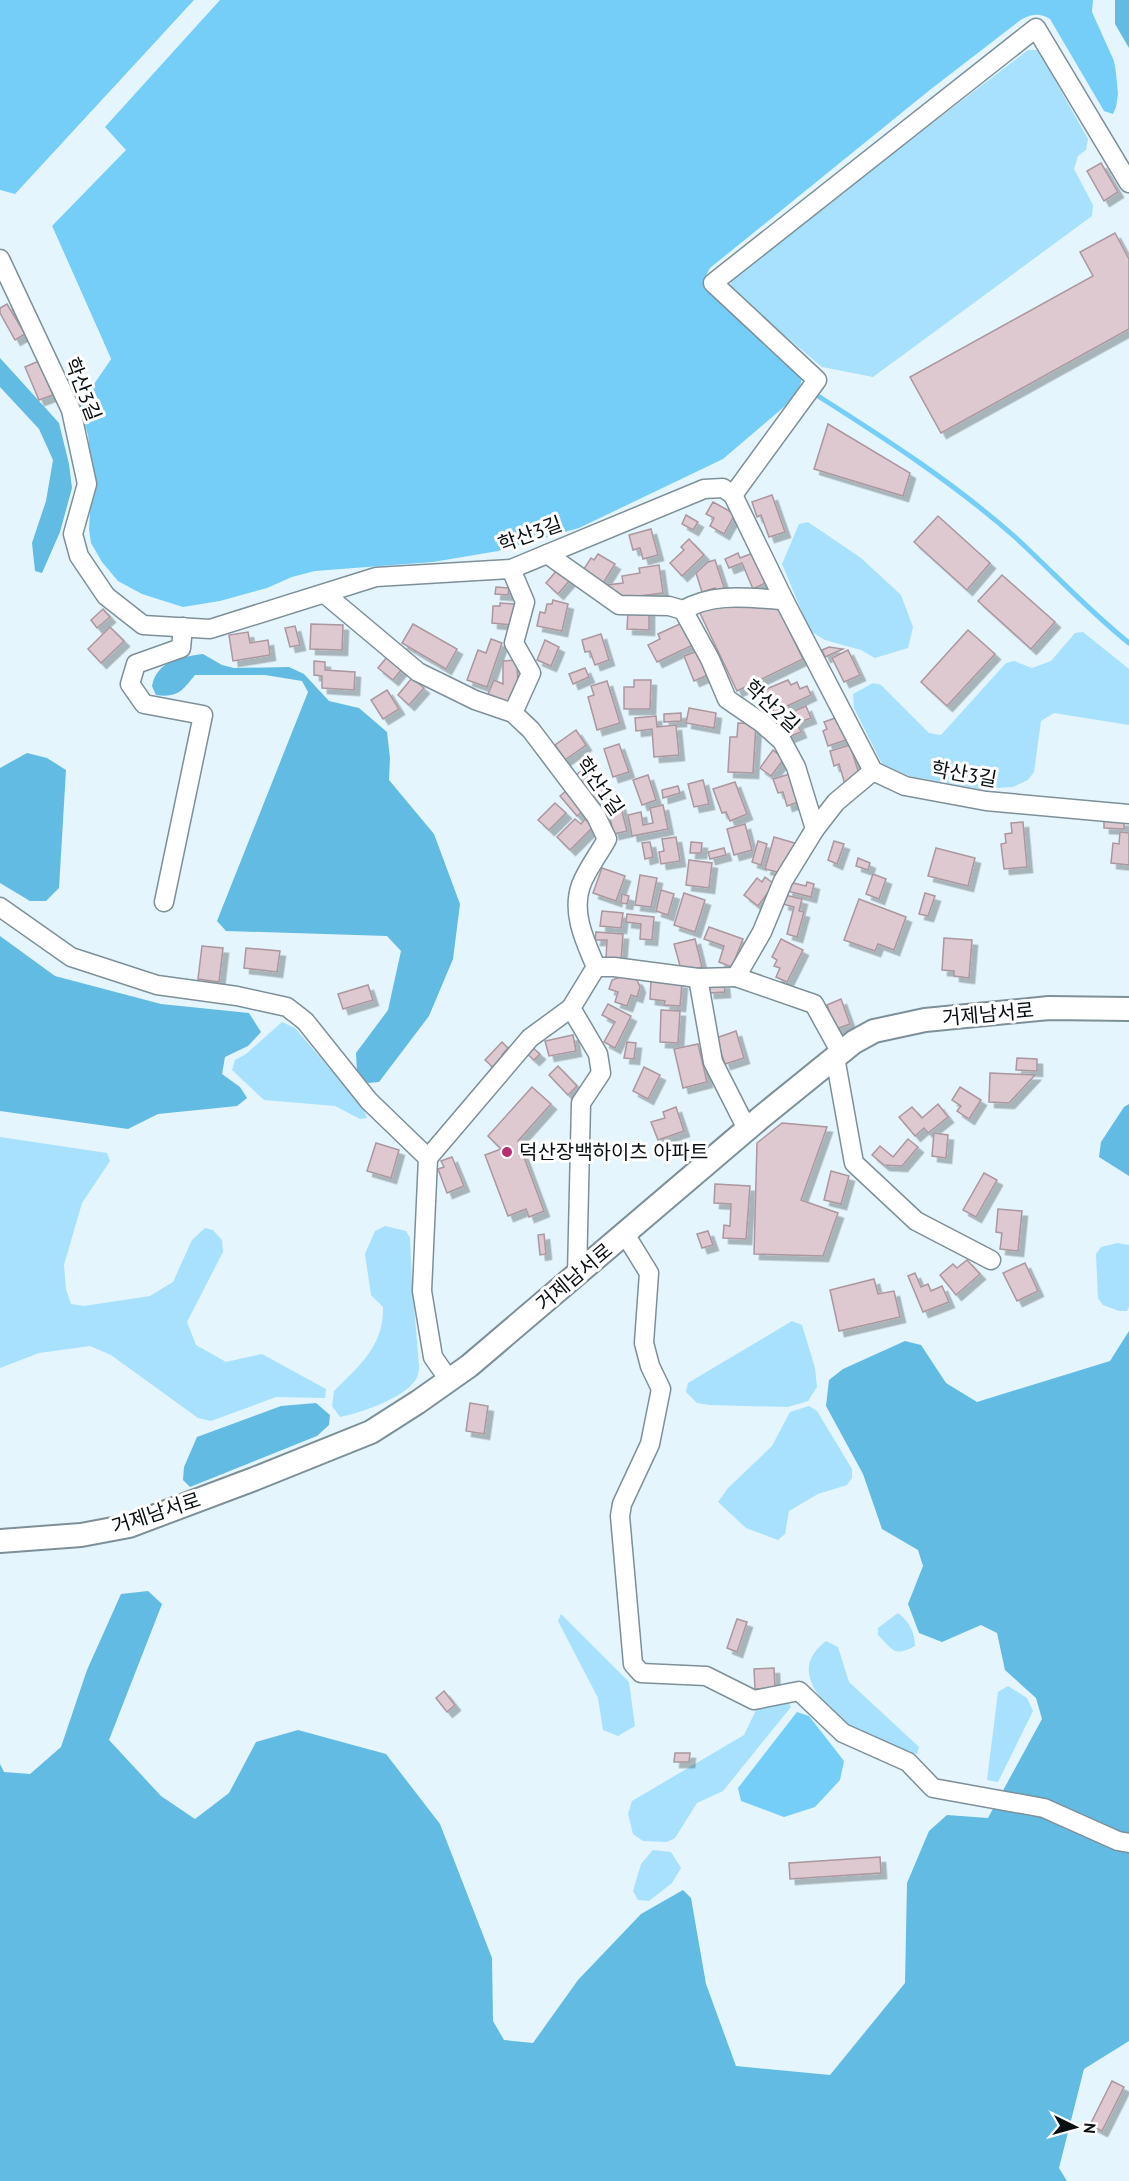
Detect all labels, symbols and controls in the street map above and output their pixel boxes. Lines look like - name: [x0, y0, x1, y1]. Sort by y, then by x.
- street label: 학산3길: [59, 353, 107, 425]
- street label: 학산3길: [494, 510, 566, 558]
- street label: 학산2길: [739, 674, 805, 738]
- street label: 학산1길: [570, 751, 630, 821]
- street label: 학산3길: [929, 755, 999, 793]
- street label: 거제남서로: [941, 997, 1035, 1031]
- place label: 덕산장백하이츠 아파트: [519, 1139, 708, 1165]
- marker: 덕산장백하이츠 아파트: [500, 1145, 514, 1159]
- street label: 거제남서로: [530, 1237, 618, 1317]
- street label: 거제남서로: [108, 1486, 204, 1540]
- north arrow: [1045, 2097, 1105, 2157]
- text: N: [1080, 2122, 1100, 2134]

